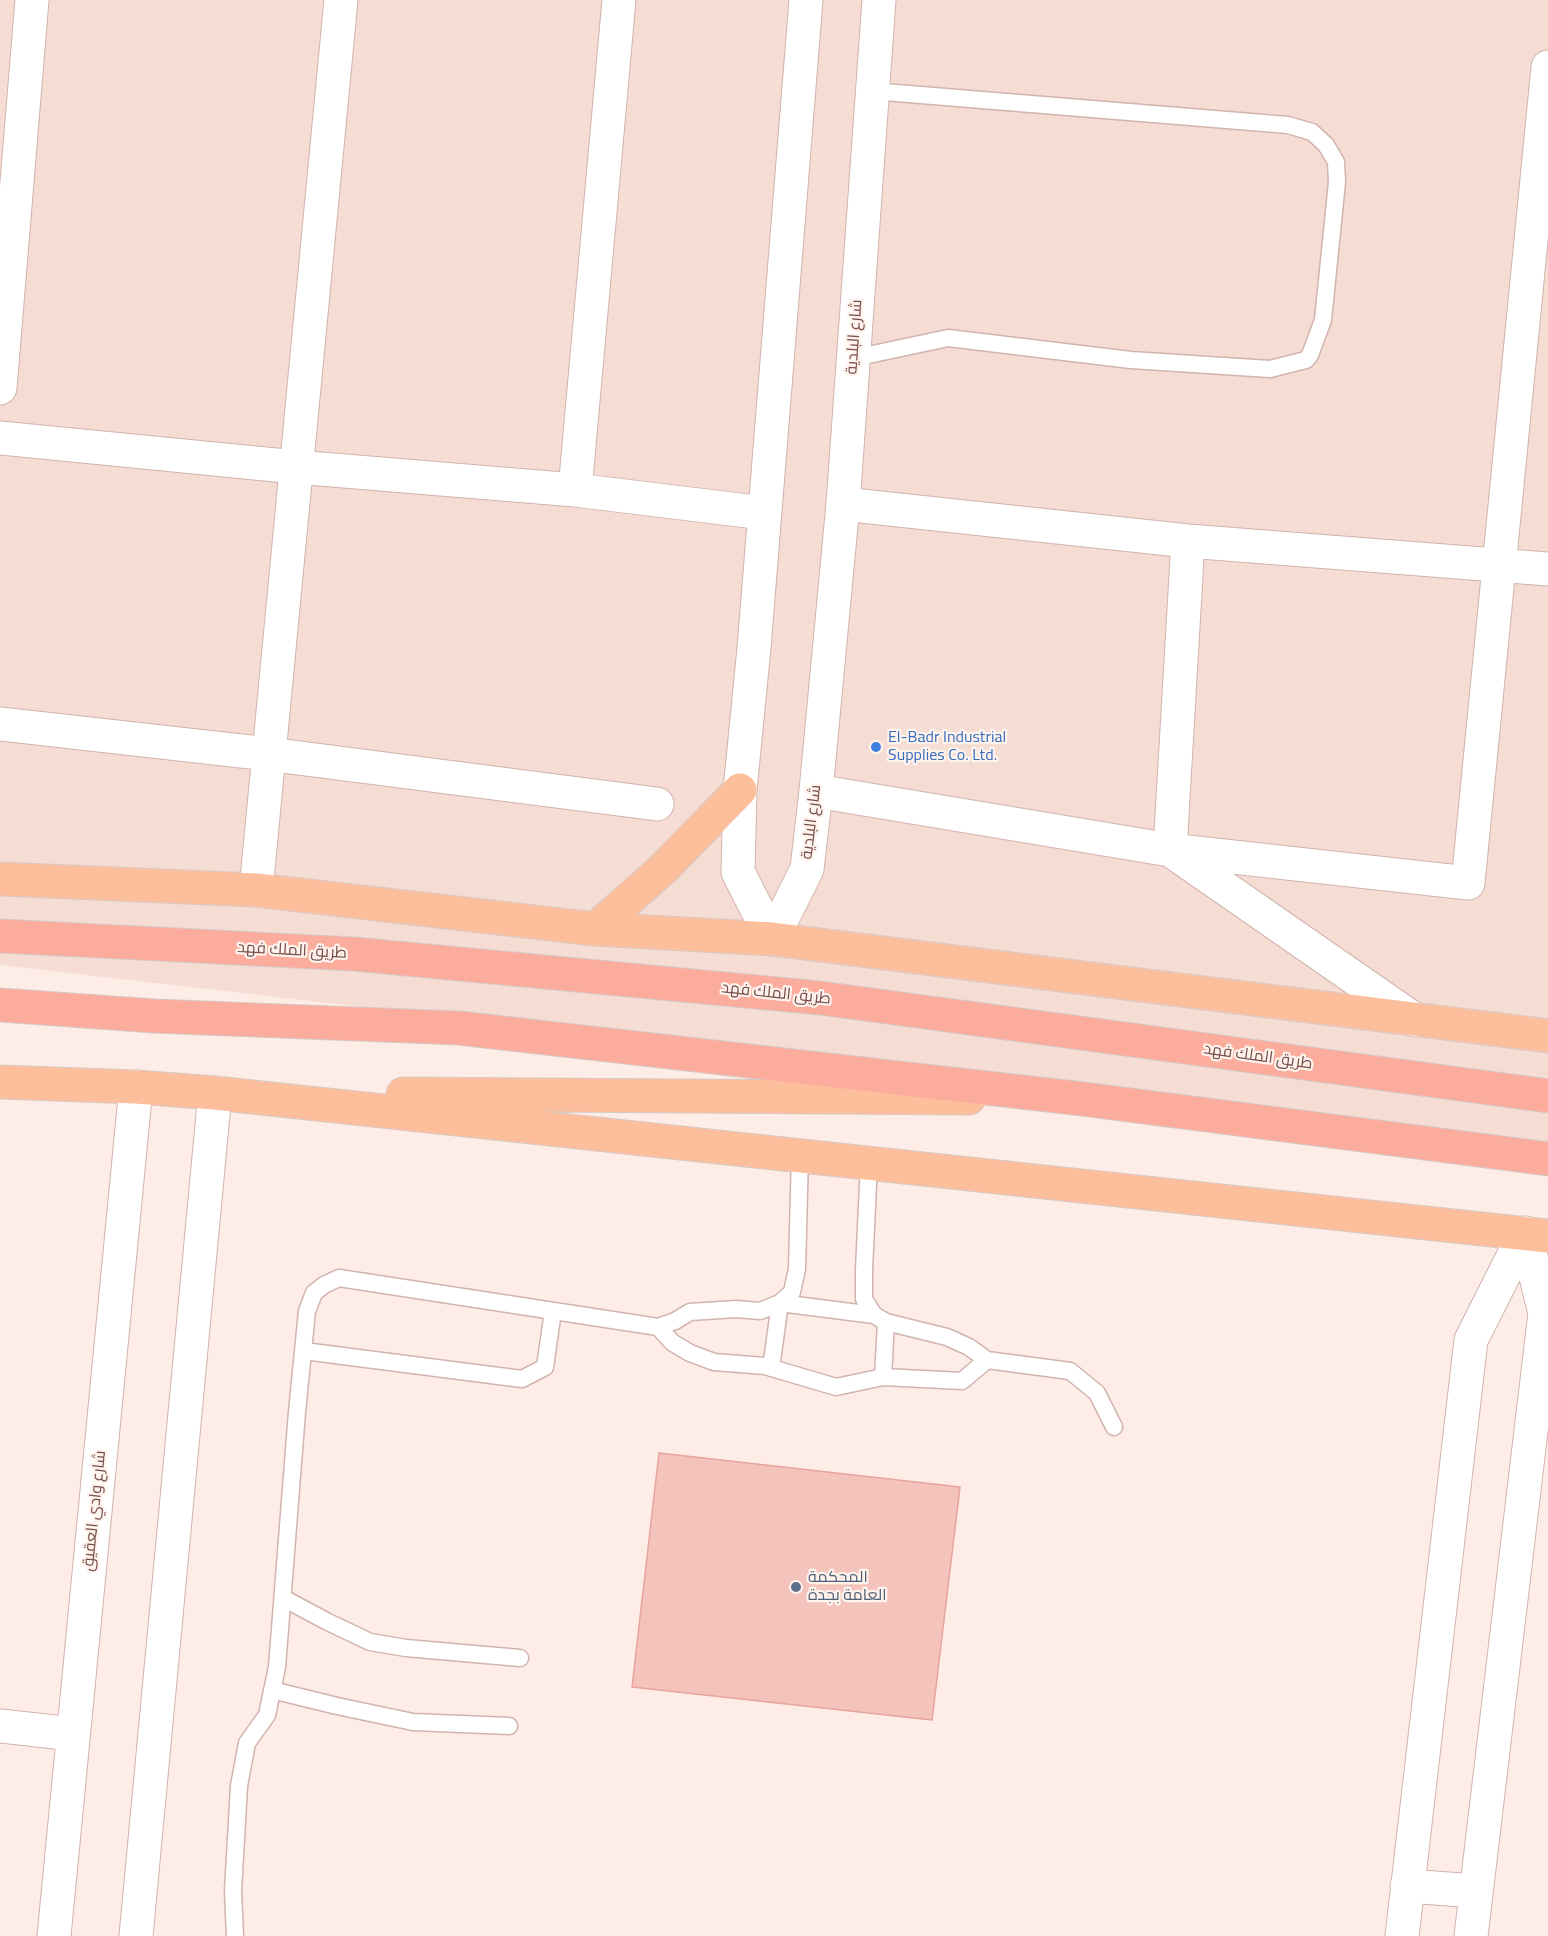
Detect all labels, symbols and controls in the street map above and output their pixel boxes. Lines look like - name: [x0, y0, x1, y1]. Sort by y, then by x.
- street label: شارع البلدية: [843, 299, 867, 375]
- place label: El-Badr Industrial Supplies Co. Ltd.: [888, 728, 1006, 766]
- marker: El-Badr Industrial Supplies Co. Ltd.: [869, 740, 883, 754]
- street label: شارع البلدية: [798, 784, 826, 860]
- street label: طريق الملك فهد: [237, 939, 347, 963]
- street label: طريق الملك فهد: [720, 979, 832, 1009]
- street label: طريق الملك فهد: [1202, 1040, 1314, 1074]
- street label: شارع وادي العقيق: [79, 1450, 111, 1572]
- place label: المحكمة العامة بجدة: [808, 1568, 886, 1606]
- marker: المحكمة العامة بجدة: [789, 1580, 803, 1594]

